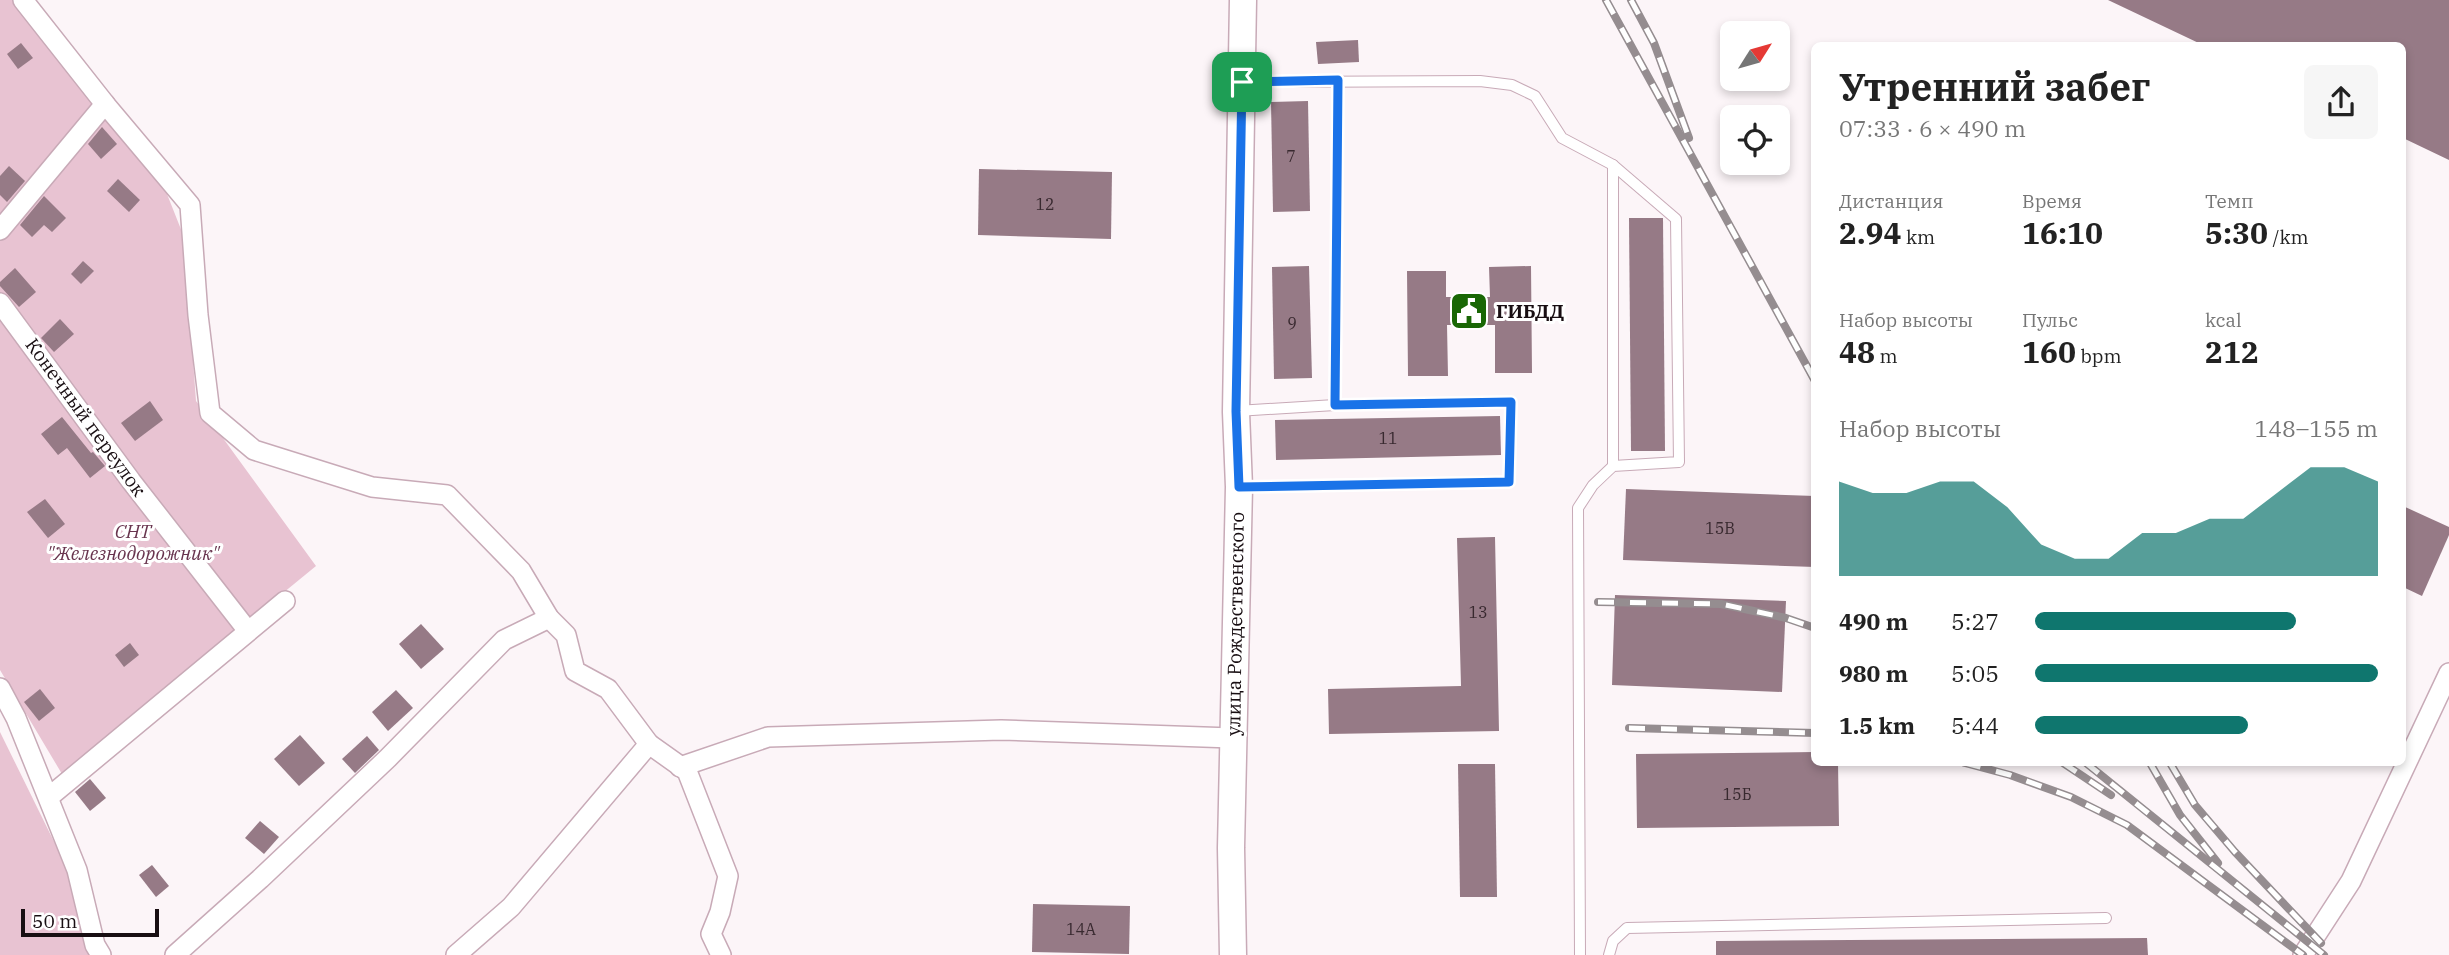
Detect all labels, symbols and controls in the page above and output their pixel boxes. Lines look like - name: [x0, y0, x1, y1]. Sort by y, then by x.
- north arrow: [1720, 21, 1790, 91]
- map controls: [1720, 21, 1790, 175]
- pin: [1212, 52, 1272, 112]
- text: Утренний забег: [1839, 62, 2150, 111]
- icon: arrive: [1223, 63, 1261, 101]
- button: share: [2304, 65, 2378, 139]
- button: locate: [1720, 105, 1790, 175]
- text: 07:33 · 6 × 490 m: [1839, 113, 2026, 143]
- house number: 7: [1286, 146, 1296, 166]
- text: Дистанция: [1839, 189, 1944, 213]
- text: Время: [2022, 189, 2082, 213]
- text: Темп: [2205, 189, 2254, 213]
- house number: 12: [1035, 194, 1055, 214]
- text: 2.94: [1839, 213, 1901, 252]
- text: 16:10: [2022, 213, 2103, 252]
- text: 5:30: [2205, 213, 2268, 252]
- text: km: [1901, 225, 1935, 249]
- text: /km: [2268, 225, 2309, 249]
- public building icon: ГИБДД: [1448, 290, 1490, 332]
- place label: ГИБДД: [1496, 299, 1564, 323]
- text: Набор высоты: [1839, 308, 1973, 332]
- text: Пульс: [2022, 308, 2078, 332]
- text: kcal: [2205, 308, 2242, 332]
- house number: 9: [1287, 313, 1297, 333]
- text: 48: [1839, 332, 1875, 371]
- text: 160: [2022, 332, 2076, 371]
- text: 212: [2205, 332, 2259, 371]
- street label: Конечный переулок: [21, 333, 151, 501]
- text: m: [1875, 344, 1898, 368]
- text: bpm: [2076, 344, 2122, 368]
- text: Набор высоты: [1839, 413, 2001, 443]
- text: 148–155 m: [2254, 413, 2378, 443]
- house number: 11: [1378, 428, 1398, 448]
- street label: улица Рождественского: [1221, 512, 1249, 736]
- house number: 15В: [1705, 518, 1735, 538]
- park label: СНТ "Железнодорожник": [47, 519, 221, 565]
- house number: 13: [1468, 602, 1488, 622]
- text: 490 m: [1839, 606, 1908, 636]
- text: 5:27: [1951, 606, 1999, 636]
- text: 980 m: [1839, 658, 1908, 688]
- text: 5:05: [1951, 658, 1999, 688]
- text: 1.5 km: [1839, 710, 1915, 740]
- text: 5:44: [1951, 710, 1999, 740]
- house number: 15Б: [1722, 784, 1752, 804]
- scale bar: [21, 906, 159, 938]
- text: 50 m: [32, 909, 77, 933]
- house number: 14А: [1066, 919, 1096, 939]

